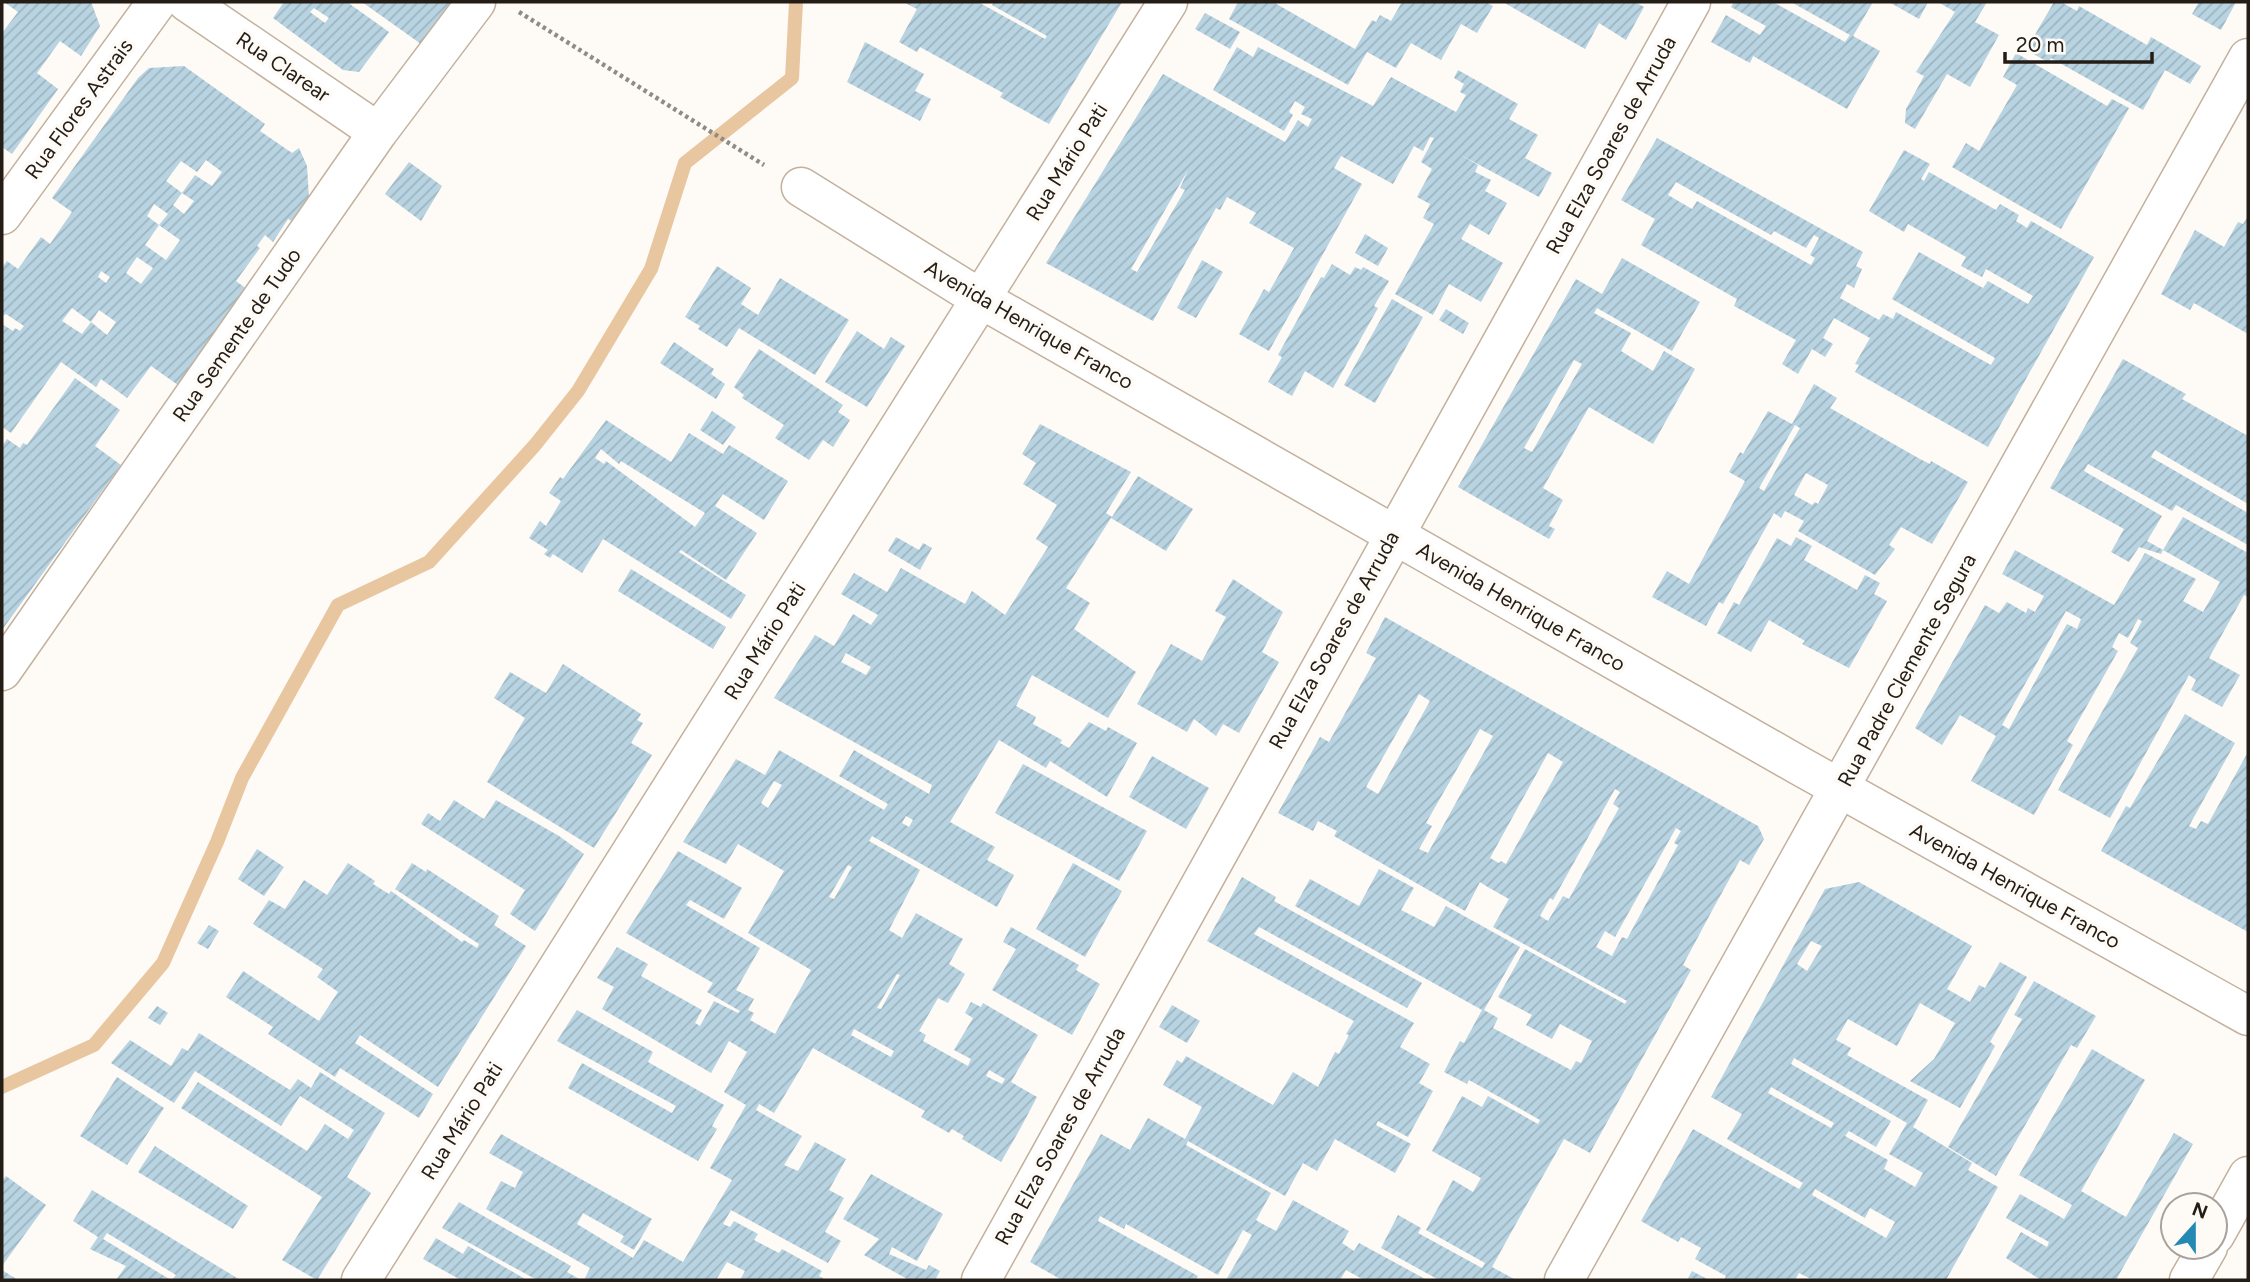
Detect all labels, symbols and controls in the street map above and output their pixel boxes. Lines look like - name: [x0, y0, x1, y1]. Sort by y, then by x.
- scale bar: [2005, 21, 2152, 65]
- street label: Rua Clarear: [232, 26, 335, 107]
- street label: Rua Elza Soares de Arruda: [1540, 31, 1681, 258]
- text: 20 m: [2016, 32, 2064, 57]
- street label: Rua Flores Astrais: [19, 34, 138, 184]
- street label: Rua Mário Pati: [1020, 98, 1113, 225]
- street label: Rua Semente de Tudo: [167, 243, 306, 426]
- street label: Avenida Henrique Franco: [921, 255, 1138, 395]
- street label: Rua Elza Soares de Arruda: [1263, 526, 1404, 753]
- street label: Avenida Henrique Franco: [1413, 537, 1630, 677]
- street label: Rua Padre Clemente Segura: [1832, 549, 1981, 791]
- street label: Rua Mário Pati: [718, 577, 811, 704]
- street label: Avenida Henrique Franco: [1906, 817, 2125, 954]
- street label: Rua Elza Soares de Arruda: [989, 1022, 1130, 1249]
- street label: Rua Mário Pati: [415, 1057, 508, 1184]
- north arrow: [2159, 1191, 2229, 1261]
- text: N: [2189, 1197, 2211, 1224]

